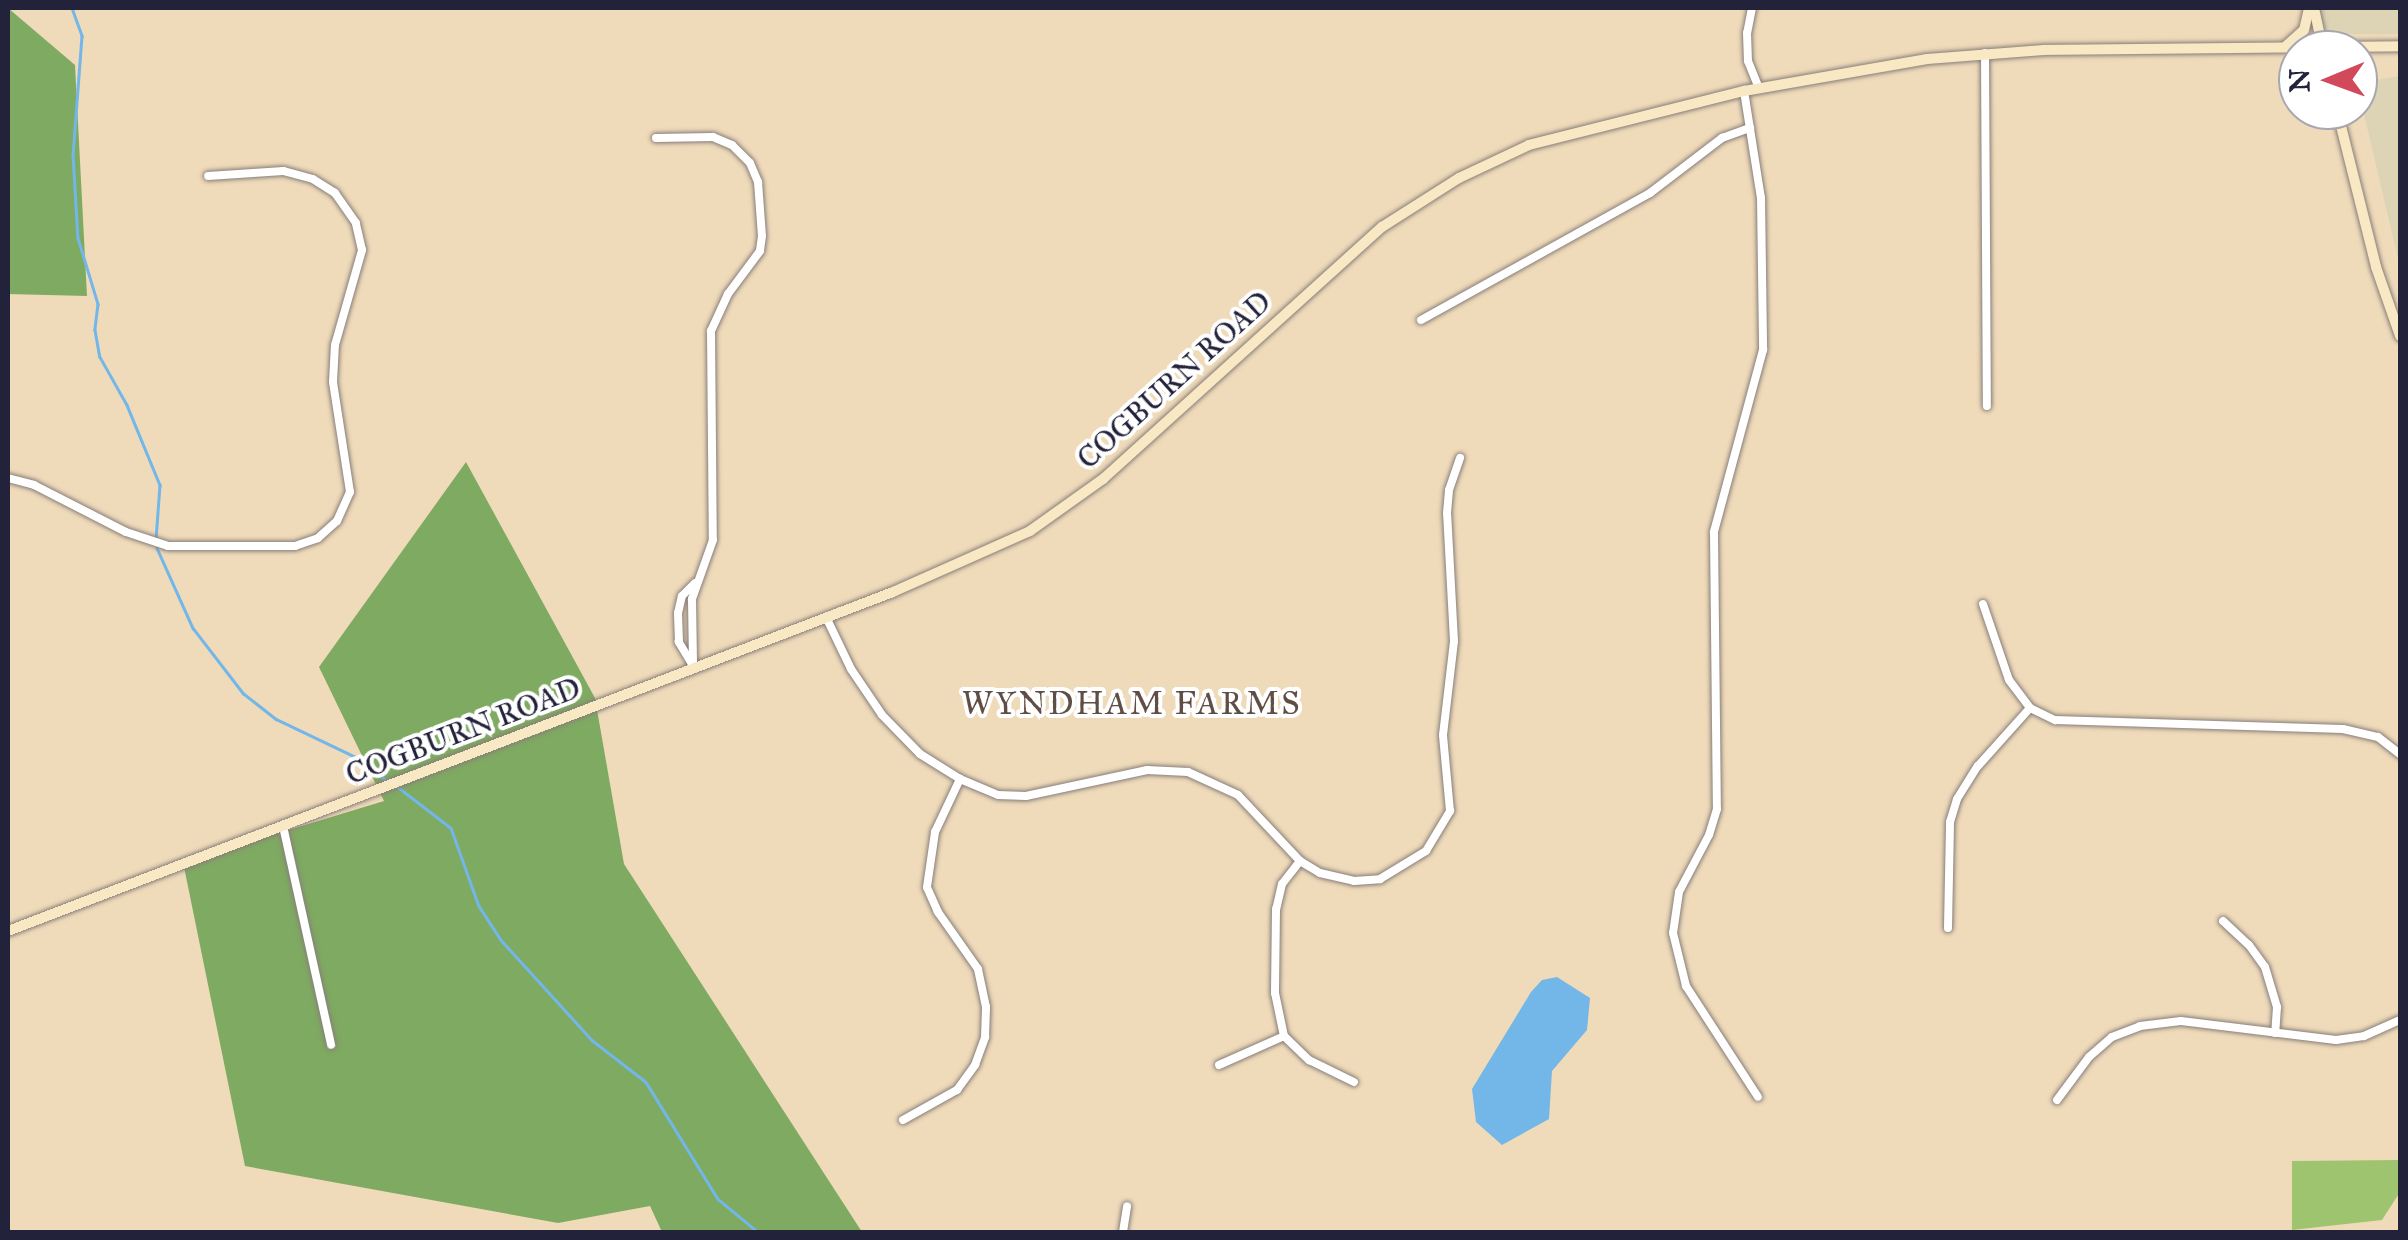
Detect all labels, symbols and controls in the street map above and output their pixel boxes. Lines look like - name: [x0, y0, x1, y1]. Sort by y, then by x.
- north arrow: [2278, 30, 2378, 130]
- text: N: [2282, 68, 2317, 93]
- street label: COGBURN ROAD: [1070, 284, 1278, 476]
- street label: COGBURN ROAD: [341, 670, 585, 792]
- district label: WYNDHAM FARMS: [962, 685, 1302, 723]

